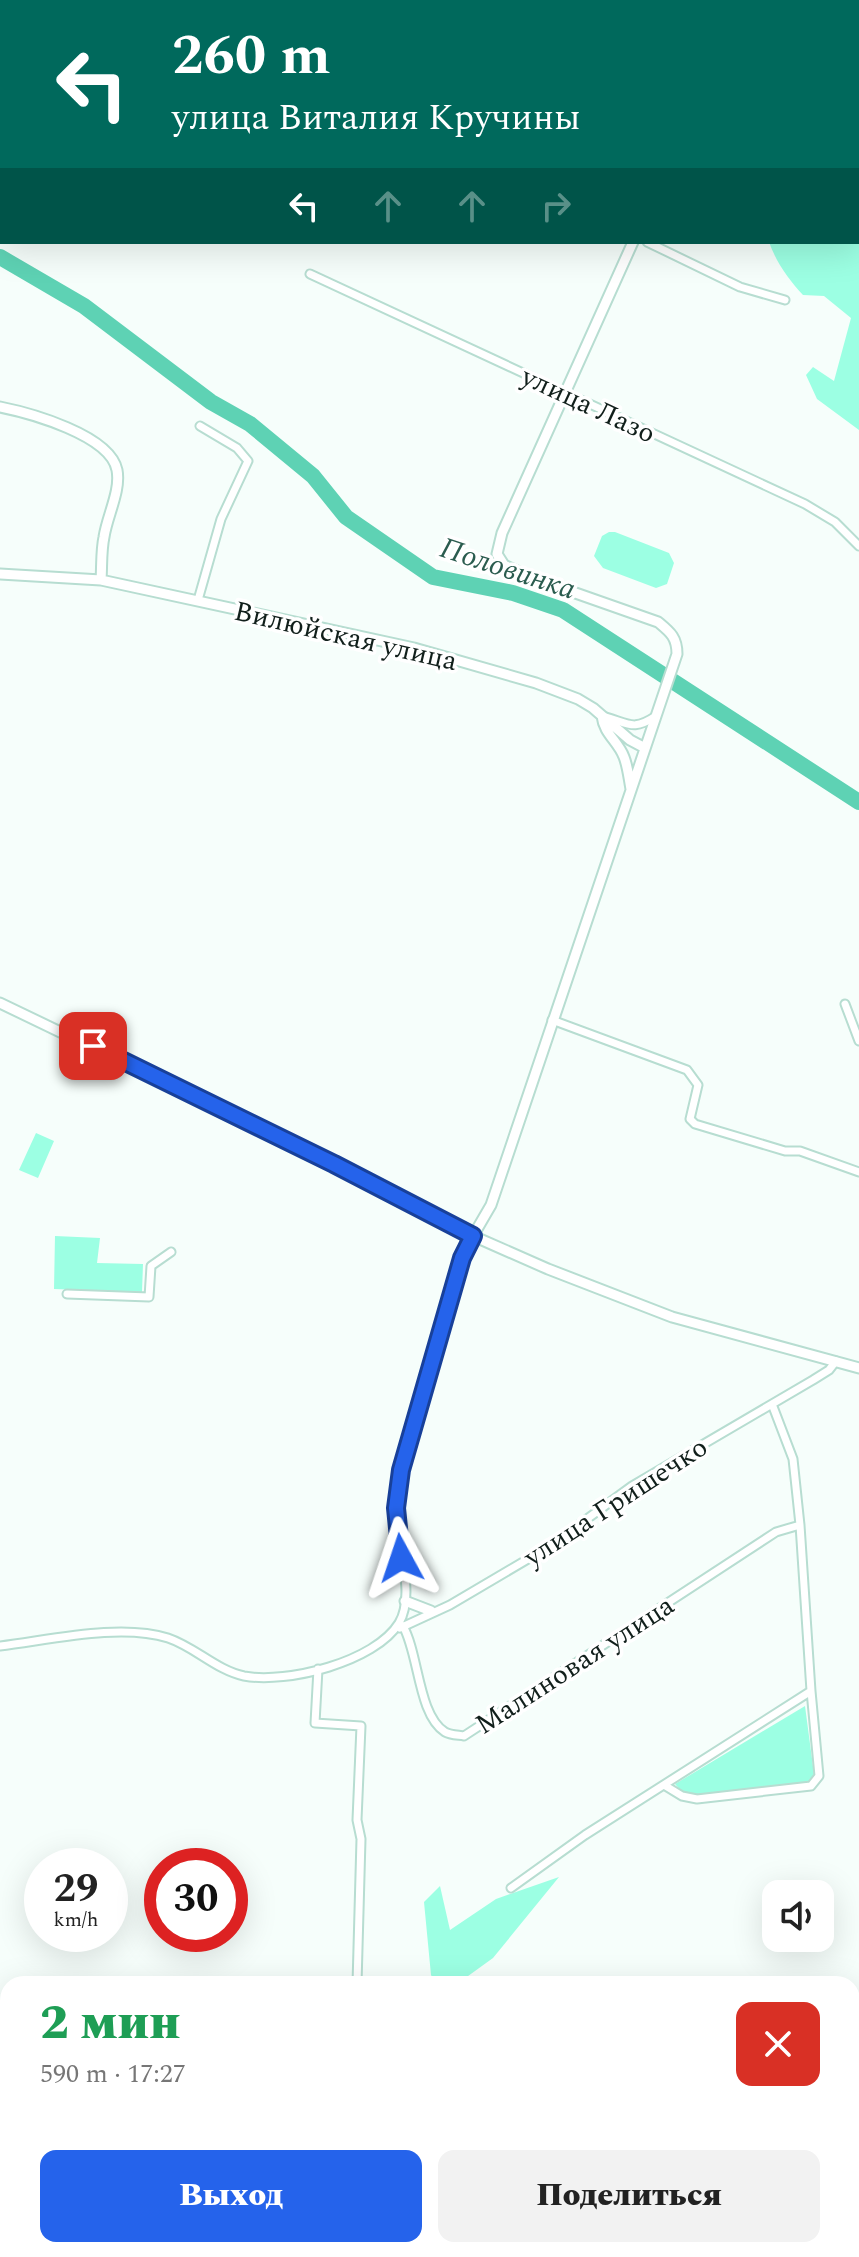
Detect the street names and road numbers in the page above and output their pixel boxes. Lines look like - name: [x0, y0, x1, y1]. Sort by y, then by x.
- street label: улица Лазо: [513, 355, 663, 455]
- street label: Вилюйская улица: [230, 590, 462, 683]
- street label: улица Гришечко: [514, 1426, 716, 1579]
- street label: Малиновая улица: [467, 1584, 683, 1746]

